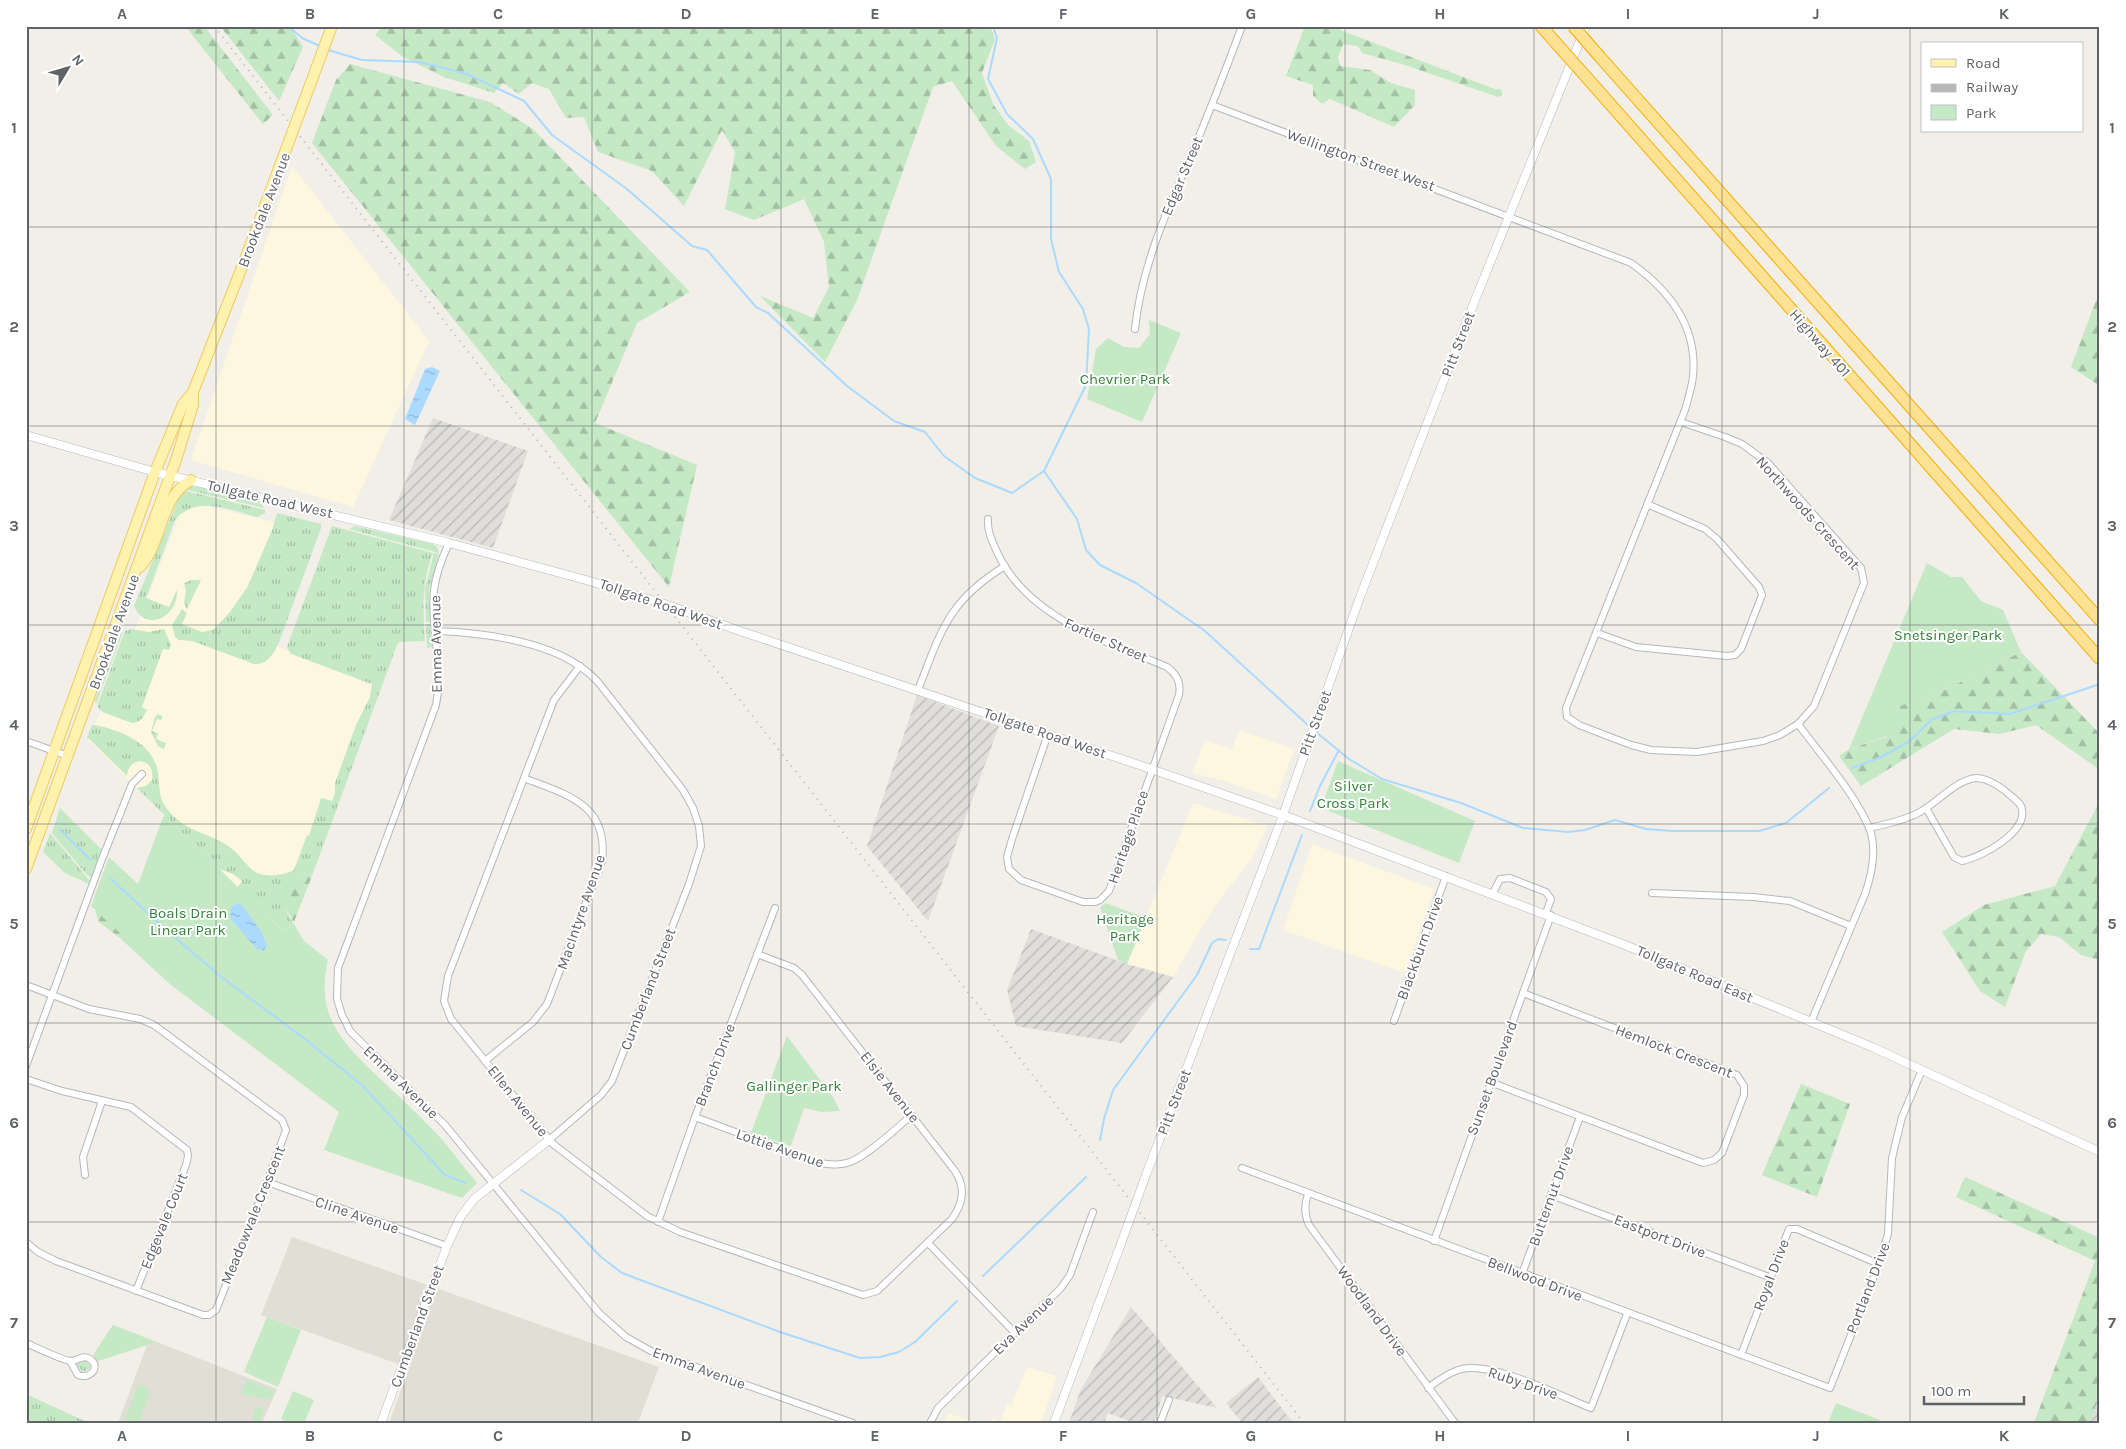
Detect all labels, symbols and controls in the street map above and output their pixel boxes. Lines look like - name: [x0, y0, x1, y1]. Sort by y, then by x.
- text: A: [117, 4, 127, 23]
- text: B: [305, 4, 315, 23]
- text: C: [493, 4, 503, 23]
- text: D: [681, 4, 692, 23]
- text: E: [870, 4, 880, 23]
- text: F: [1059, 4, 1068, 23]
- text: G: [1246, 4, 1256, 23]
- text: H: [1434, 4, 1446, 23]
- text: I: [1626, 4, 1630, 23]
- text: J: [1812, 4, 1820, 23]
- text: K: [1999, 4, 2010, 23]
- north arrow: [42, 42, 92, 92]
- legend: [1921, 42, 2084, 132]
- text: N: [68, 51, 88, 69]
- text: Road: [1966, 54, 2001, 72]
- text: Railway: [1966, 78, 2018, 96]
- text: Park: [1966, 104, 1996, 122]
- text: 1: [11, 118, 17, 137]
- text: 1: [2109, 118, 2115, 137]
- street label: Wellington Street West: [1284, 125, 1438, 195]
- street label: Edgar Street: [1157, 133, 1207, 218]
- street label: Brookdale Avenue: [234, 150, 294, 270]
- street label: Highway 401: [1786, 305, 1854, 381]
- street label: Pitt Street: [1437, 308, 1479, 379]
- text: 2: [9, 317, 19, 336]
- text: 2: [2107, 317, 2117, 336]
- park label: Chevrier Park: [1080, 370, 1170, 388]
- street label: Northwoods Crescent: [1752, 453, 1864, 574]
- street label: Tollgate Road West: [205, 476, 335, 522]
- text: 3: [9, 516, 19, 535]
- text: 3: [2107, 516, 2117, 535]
- street label: Brookdale Avenue: [85, 572, 143, 692]
- street label: Tollgate Road West: [597, 575, 725, 634]
- street label: Emma Avenue: [426, 595, 446, 693]
- street label: Fortier Street: [1062, 614, 1151, 666]
- park label: Snetsinger Park: [1894, 626, 2002, 644]
- street label: Pitt Street: [1295, 687, 1335, 758]
- street label: Tollgate Road West: [981, 704, 1109, 763]
- text: 4: [9, 715, 19, 734]
- text: 4: [2107, 715, 2117, 734]
- park label: Silver Cross Park: [1317, 777, 1389, 812]
- street label: Heritage Place: [1104, 788, 1152, 886]
- street label: MacIntyre Avenue: [553, 852, 609, 972]
- street label: Blackburn Drive: [1393, 894, 1447, 1002]
- park label: Boals Drain Linear Park: [149, 904, 227, 939]
- park label: Heritage Park: [1096, 910, 1154, 945]
- text: 5: [9, 914, 19, 933]
- text: 5: [2107, 914, 2117, 933]
- street label: Cumberland Street: [616, 925, 680, 1053]
- street label: Tollgate Road East: [1634, 941, 1756, 1007]
- street label: Sunset Boulevard: [1463, 1018, 1521, 1138]
- street label: Hemlock Crescent: [1613, 1020, 1736, 1082]
- street label: Branch Drive: [691, 1021, 739, 1109]
- street label: Emma Avenue: [360, 1042, 442, 1122]
- street label: Elsie Avenue: [857, 1048, 923, 1126]
- street label: Ellen Avenue: [484, 1062, 552, 1140]
- street label: Pitt Street: [1153, 1066, 1195, 1137]
- park label: Gallinger Park: [746, 1077, 842, 1095]
- text: 6: [9, 1113, 19, 1132]
- text: 6: [2107, 1113, 2117, 1132]
- street label: Lottie Avenue: [734, 1125, 826, 1171]
- street label: Meadowvale Crescent: [217, 1143, 289, 1287]
- street label: Butternut Drive: [1525, 1143, 1577, 1249]
- street label: Edgevale Court: [136, 1170, 192, 1272]
- street label: Cline Avenue: [313, 1192, 401, 1238]
- street label: Eastport Drive: [1612, 1210, 1708, 1262]
- street label: Royal Drive: [1749, 1237, 1793, 1313]
- street label: Portland Drive: [1842, 1240, 1894, 1336]
- street label: Bellwood Drive: [1485, 1253, 1585, 1305]
- street label: Cumberland Street: [386, 1262, 448, 1390]
- street label: Woodland Drive: [1333, 1262, 1411, 1360]
- street label: Eva Avenue: [989, 1292, 1057, 1358]
- text: 7: [10, 1313, 18, 1332]
- text: 7: [2108, 1313, 2116, 1332]
- street label: Emma Avenue: [650, 1343, 748, 1393]
- street label: Ruby Drive: [1486, 1363, 1560, 1403]
- scale bar: [1924, 1374, 2024, 1406]
- text: 100 m: [1931, 1382, 1971, 1400]
- text: A: [117, 1426, 127, 1445]
- text: B: [305, 1426, 315, 1445]
- text: C: [493, 1426, 503, 1445]
- text: D: [681, 1426, 692, 1445]
- text: E: [870, 1426, 880, 1445]
- text: F: [1059, 1426, 1068, 1445]
- text: G: [1246, 1426, 1256, 1445]
- text: H: [1434, 1426, 1446, 1445]
- text: I: [1626, 1426, 1630, 1445]
- text: J: [1812, 1426, 1820, 1445]
- text: K: [1999, 1426, 2010, 1445]

